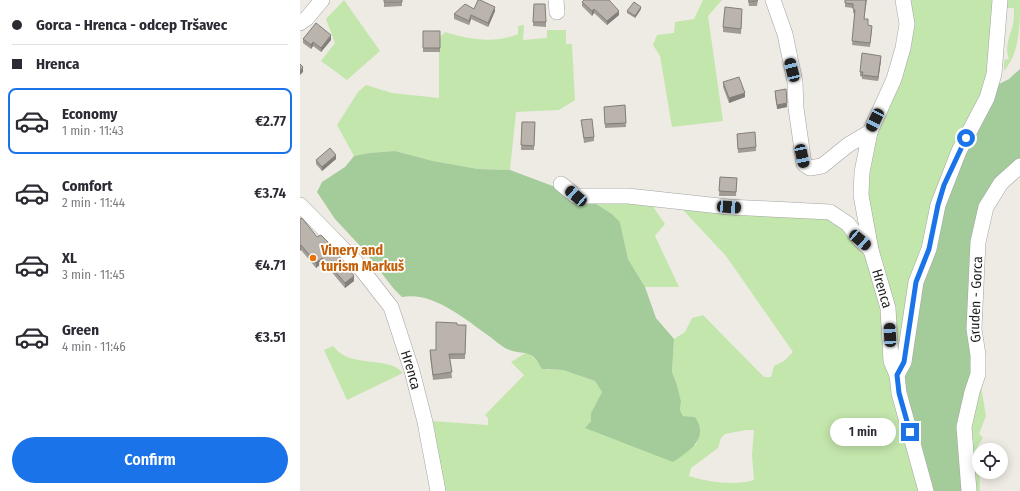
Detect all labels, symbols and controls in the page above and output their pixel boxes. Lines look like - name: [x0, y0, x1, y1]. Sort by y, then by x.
- text: Gorca - Hrenca - odcep Tršavec: [36, 16, 227, 34]
- text: Hrenca: [36, 55, 79, 73]
- car: [783, 57, 801, 83]
- icon: car: [14, 103, 50, 139]
- text: Economy: [62, 105, 117, 123]
- car: [864, 107, 886, 133]
- text: €2.77: [255, 112, 286, 130]
- text: 1 min · 11:43: [62, 123, 124, 138]
- route start: [957, 129, 975, 147]
- car: [794, 143, 810, 169]
- icon: car: [14, 175, 50, 211]
- text: Comfort: [62, 177, 113, 195]
- text: €3.74: [254, 184, 286, 202]
- car: [563, 184, 589, 208]
- text: 2 min · 11:44: [62, 195, 125, 210]
- car: [717, 200, 741, 214]
- car: [847, 228, 873, 252]
- place label: Vinery and turism Markuš: [320, 242, 404, 275]
- icon: car: [14, 247, 50, 283]
- text: XL: [62, 249, 77, 267]
- marker: Vinery and turism Markuš: [308, 253, 318, 263]
- text: €4.71: [255, 256, 286, 274]
- street label: Gruden - Gorca: [965, 256, 986, 344]
- text: 3 min · 11:45: [62, 267, 125, 282]
- street label: Hrenca: [869, 267, 896, 310]
- icon: car: [14, 319, 50, 355]
- text: Green: [62, 321, 99, 339]
- car: [883, 323, 897, 347]
- text: €3.51: [255, 328, 286, 346]
- text: 4 min · 11:46: [62, 339, 126, 354]
- street label: Hrenca: [397, 348, 425, 391]
- callout: 1 min: [830, 418, 896, 446]
- route end: [901, 423, 919, 441]
- text: 1 min: [849, 424, 877, 439]
- button: Confirm: [12, 437, 288, 483]
- map controls: [972, 443, 1008, 479]
- button: locate: [972, 443, 1008, 479]

